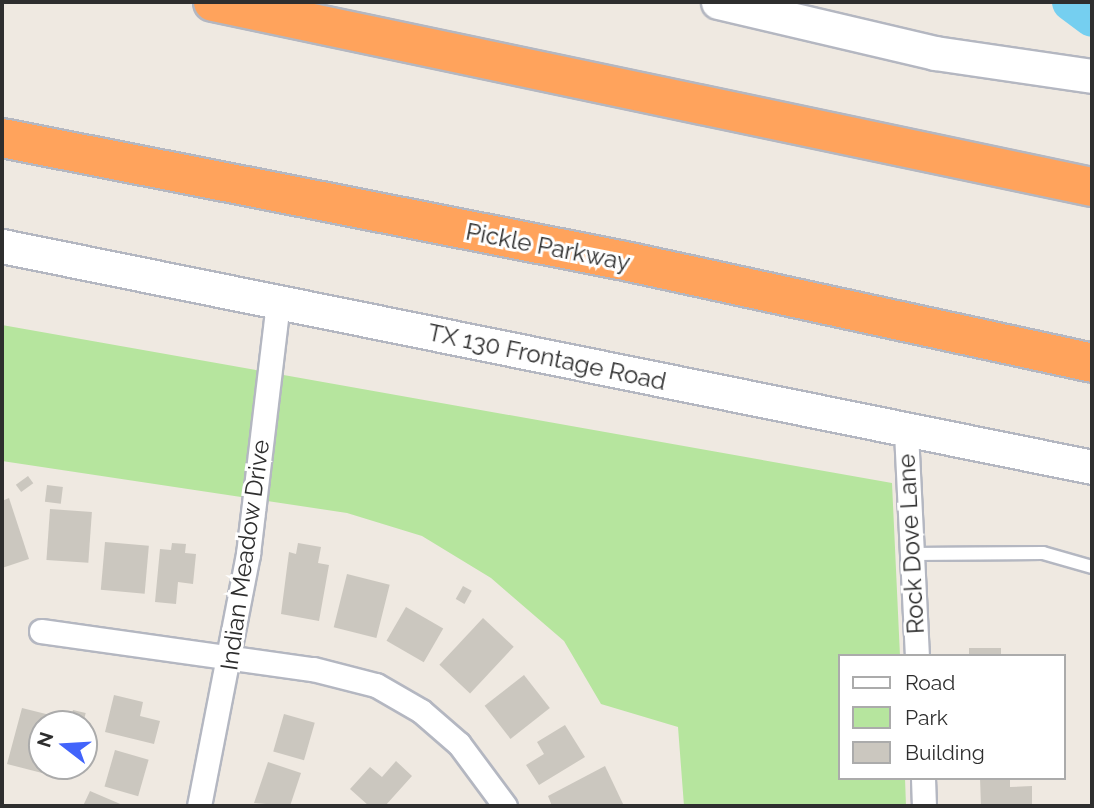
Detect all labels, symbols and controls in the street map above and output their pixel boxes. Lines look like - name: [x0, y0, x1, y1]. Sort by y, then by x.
- street label: Pickle Parkway: [463, 217, 633, 277]
- street label: TX 130 Frontage Road: [425, 318, 669, 396]
- street label: Indian Meadow Drive: [215, 438, 275, 672]
- street label: Rock Dove Lane: [892, 453, 930, 635]
- legend: [838, 654, 1066, 780]
- text: Road: [905, 670, 955, 695]
- text: Park: [905, 705, 948, 730]
- north arrow: [28, 710, 98, 780]
- text: N: [32, 729, 57, 750]
- text: Building: [905, 740, 985, 765]

